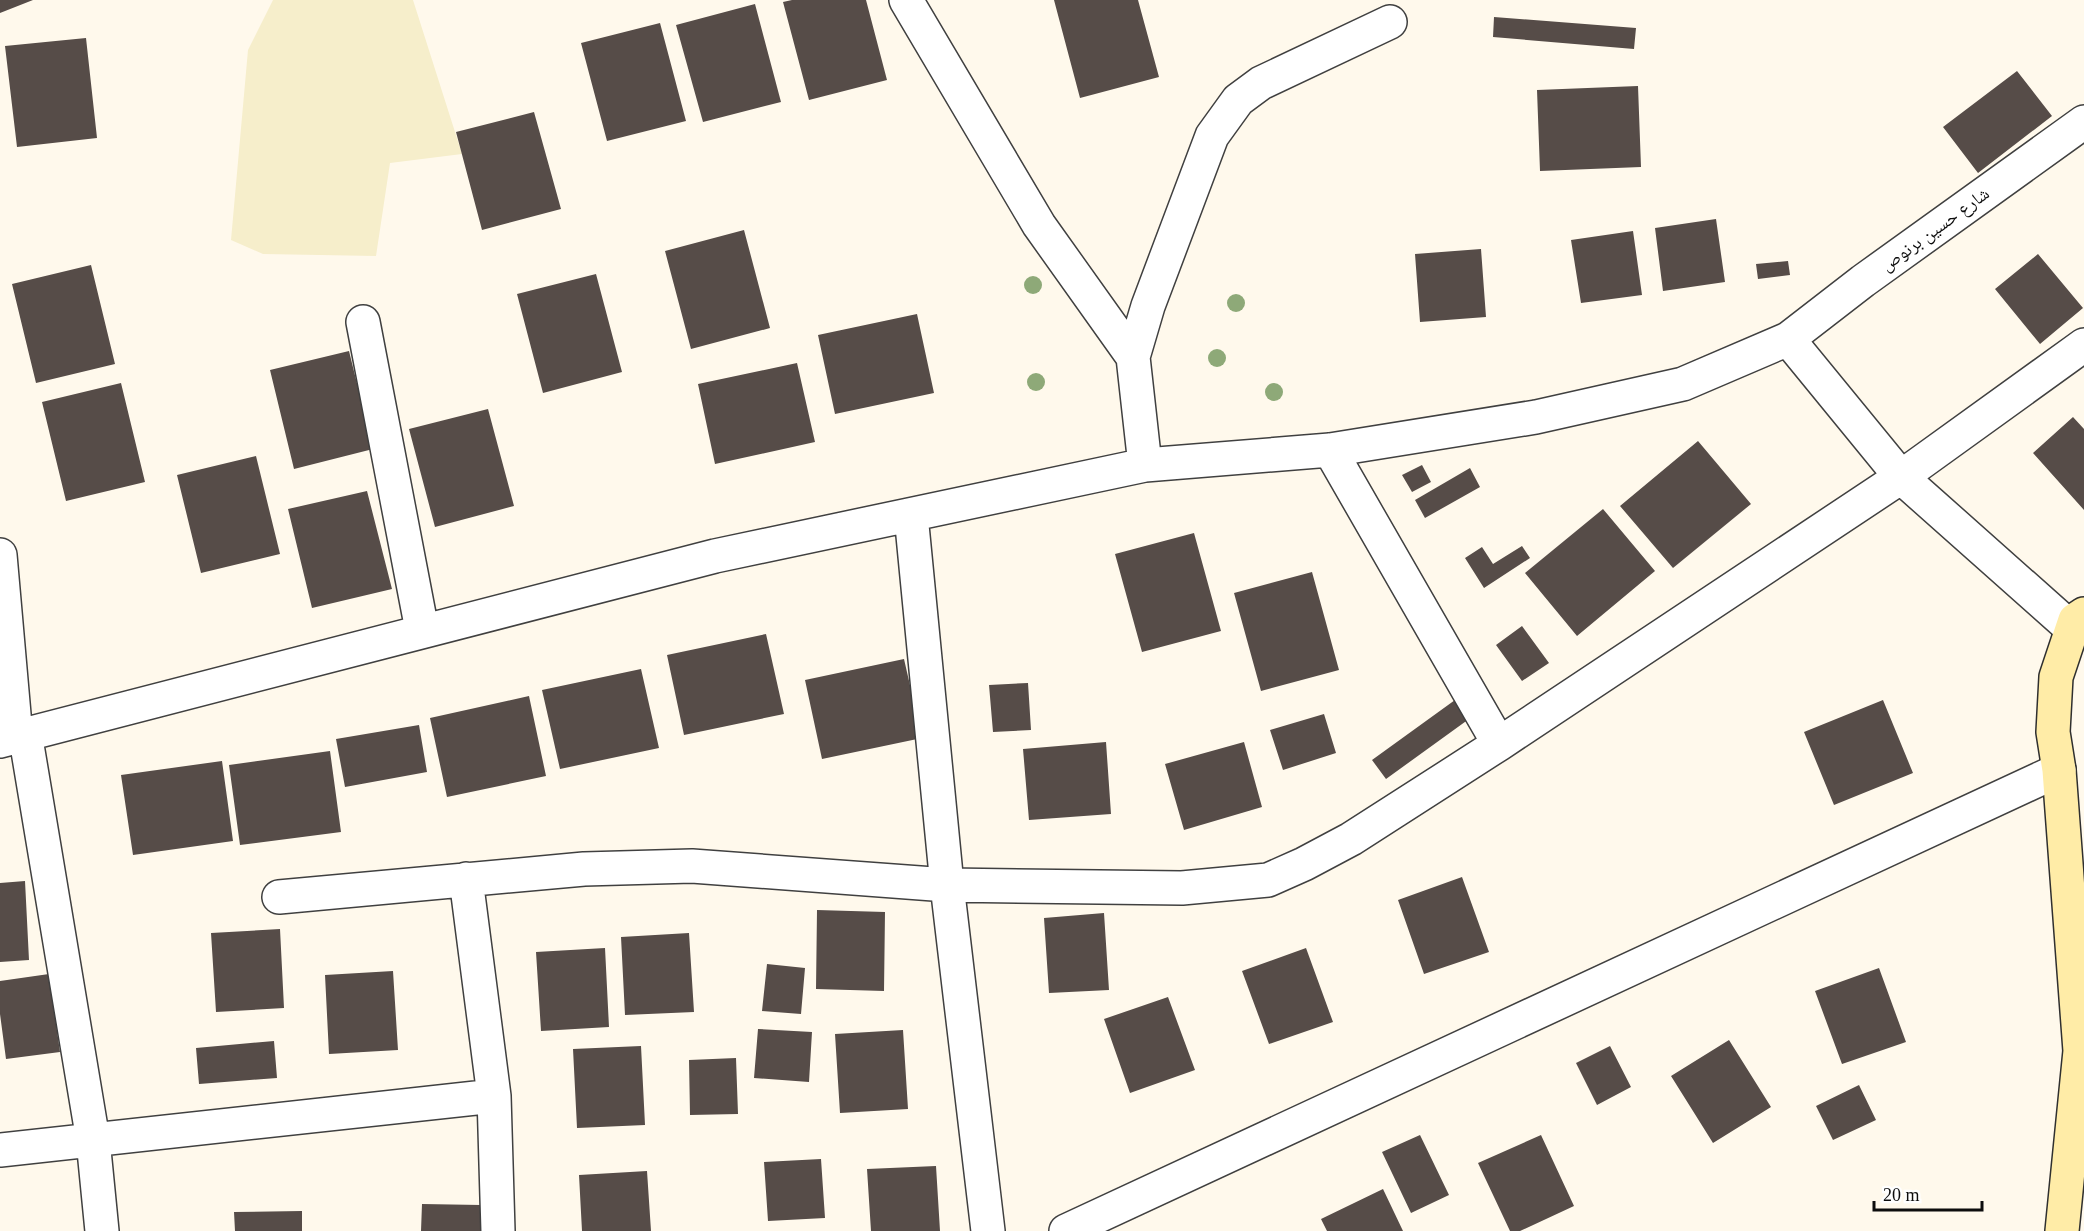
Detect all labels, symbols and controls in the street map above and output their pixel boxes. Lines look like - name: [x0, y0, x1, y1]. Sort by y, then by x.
- street label: شارع حسين برنوص: [1877, 183, 1994, 276]
- scale bar: [1874, 1174, 1982, 1212]
- text: 20 m: [1883, 1185, 1920, 1205]

